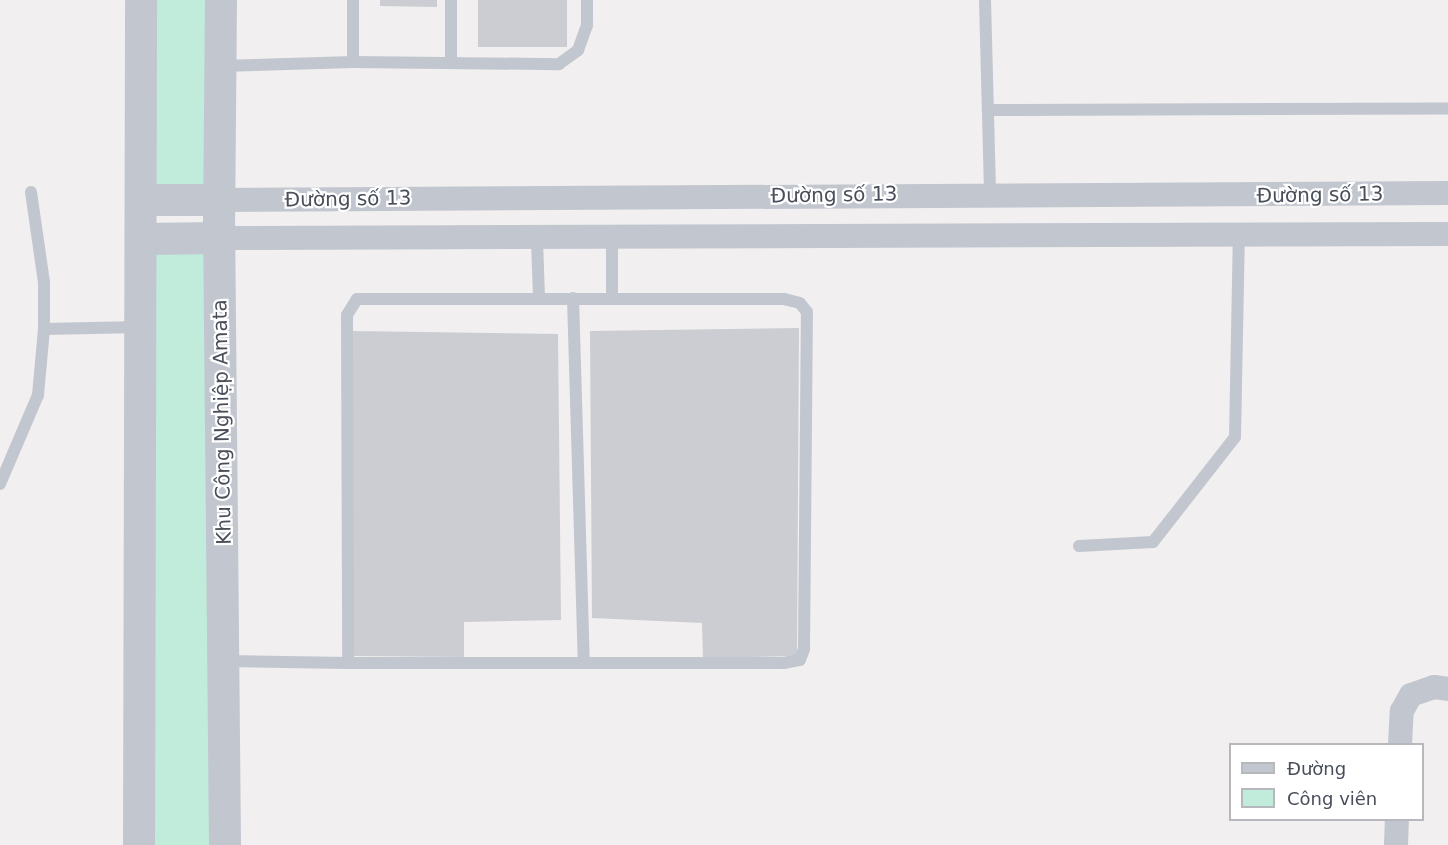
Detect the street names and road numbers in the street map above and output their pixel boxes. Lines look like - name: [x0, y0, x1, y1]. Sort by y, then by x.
- street label: Đường số 13: [770, 182, 898, 208]
- street label: Đường số 13: [1256, 182, 1384, 208]
- street label: Đường số 13: [284, 186, 412, 212]
- street label: Khu Công Nghiệp Amata: [208, 299, 236, 545]

